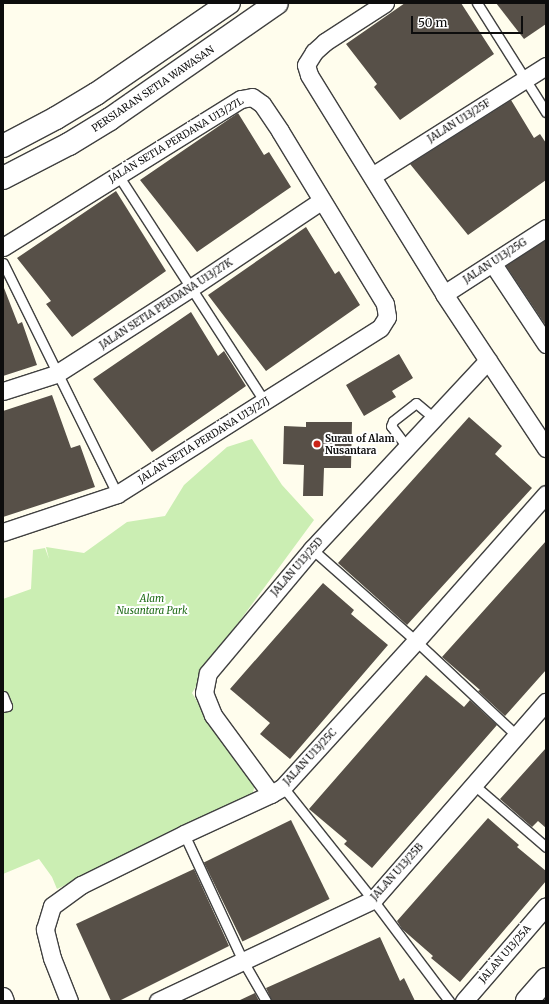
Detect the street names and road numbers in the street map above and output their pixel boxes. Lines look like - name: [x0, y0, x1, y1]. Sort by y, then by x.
- street label: PERSIARAN SETIA WAWASAN: [90, 44, 216, 134]
- street label: JALAN SETIA PERDANA U13/27L: [106, 95, 246, 185]
- street label: JALAN U13/25F: [425, 97, 493, 145]
- street label: JALAN U13/25G: [461, 236, 529, 286]
- street label: JALAN SETIA PERDANA U13/27K: [97, 256, 235, 352]
- street label: JALAN SETIA PERDANA U13/27J: [136, 394, 272, 486]
- street label: JALAN U13/25D: [268, 535, 326, 599]
- street label: JALAN U13/25C: [281, 726, 339, 788]
- street label: JALAN U13/25B: [368, 841, 426, 903]
- street label: JALAN U13/25A: [477, 923, 533, 985]

